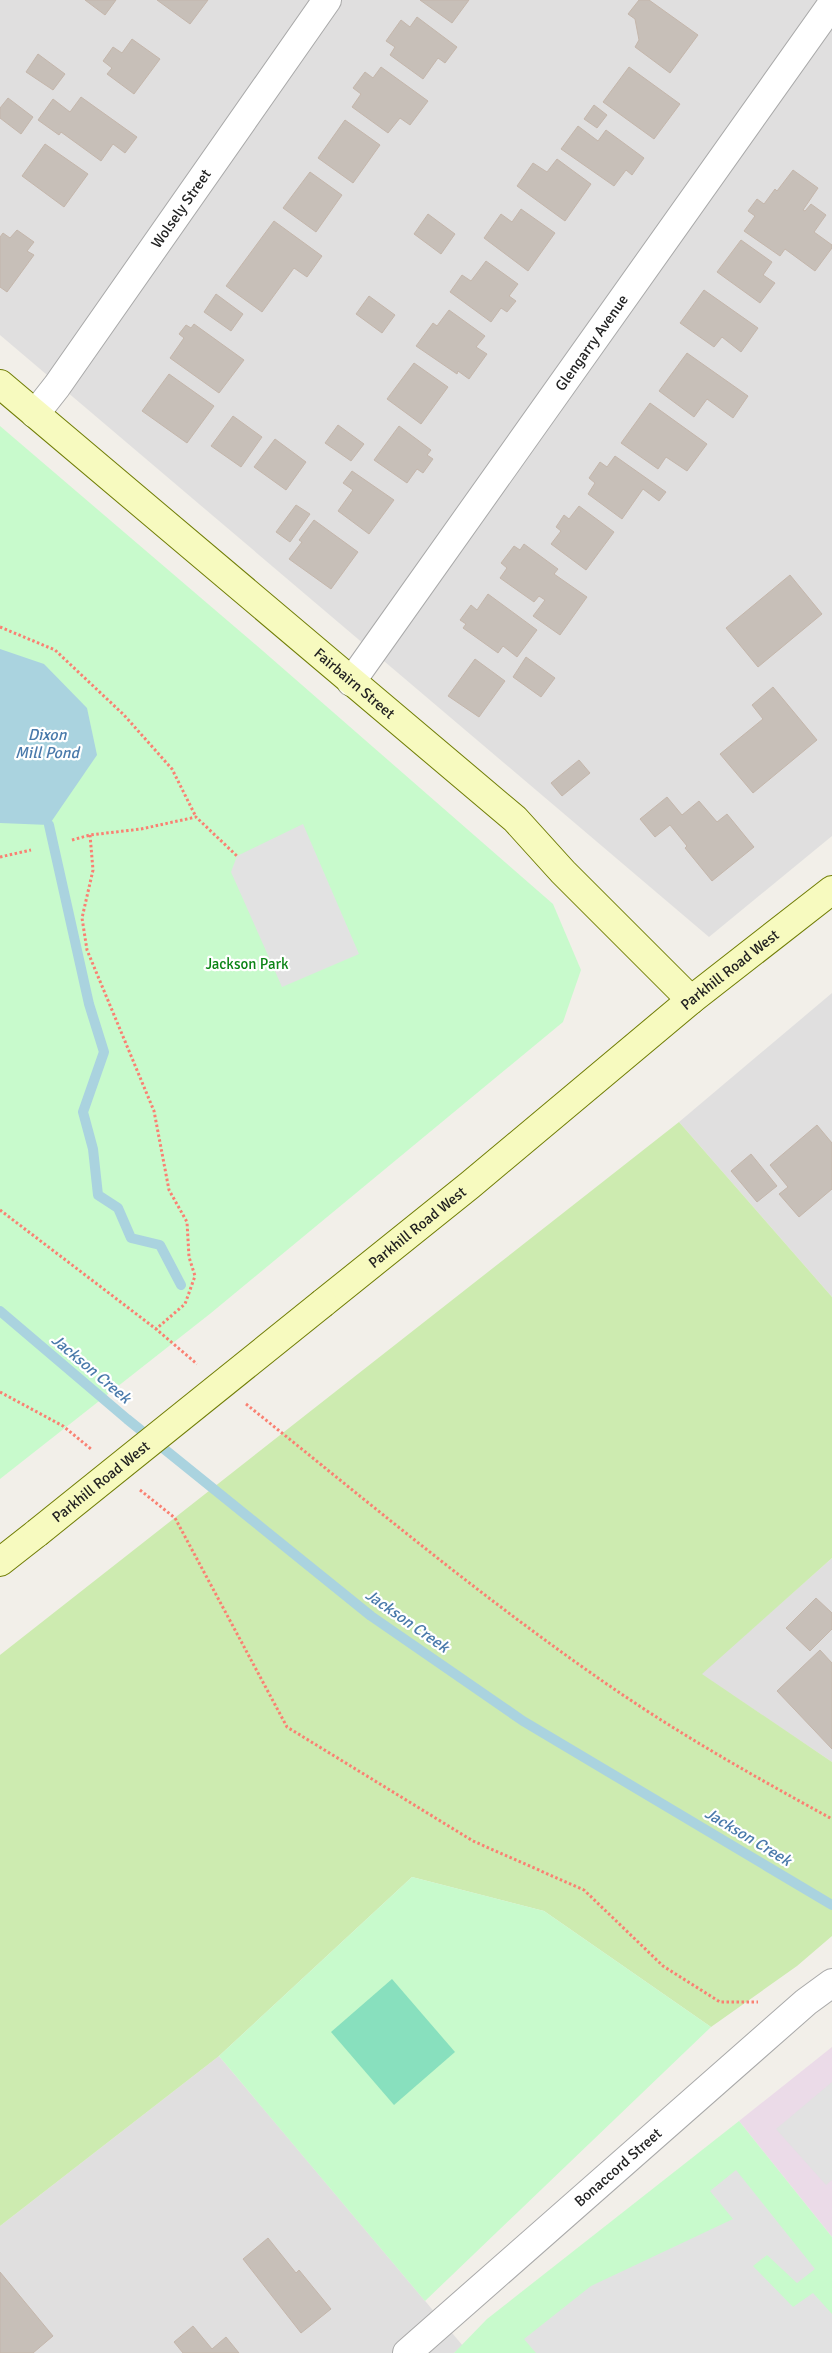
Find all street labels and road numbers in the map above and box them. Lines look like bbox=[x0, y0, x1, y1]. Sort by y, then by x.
street label: Wolsely Street bbox=[147, 166, 215, 252]
street label: Glengarry Avenue bbox=[551, 291, 632, 394]
street label: Fairbairn Street bbox=[310, 644, 399, 723]
street label: Parkhill Road West bbox=[677, 926, 783, 1014]
street label: Parkhill Road West bbox=[365, 1183, 470, 1272]
street label: Parkhill Road West bbox=[48, 1437, 153, 1526]
street label: Bonaccord Street bbox=[571, 2124, 665, 2211]

